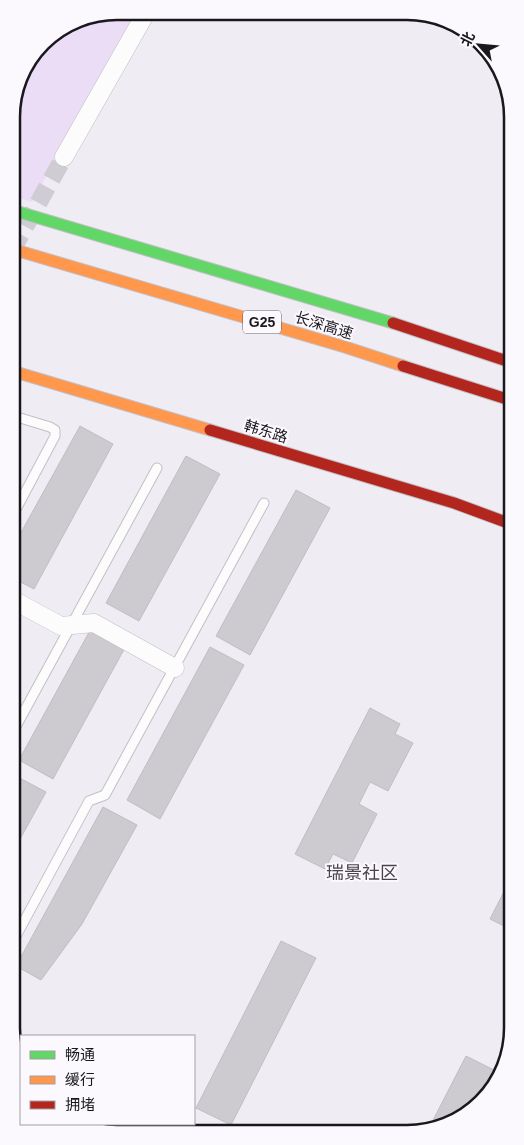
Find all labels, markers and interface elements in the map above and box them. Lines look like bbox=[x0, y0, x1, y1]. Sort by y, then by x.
north arrow bbox=[454, 20, 504, 70]
text: 北 bbox=[457, 29, 478, 49]
street label: 长深高速 bbox=[293, 308, 355, 342]
road number: G25 bbox=[243, 311, 281, 334]
street label: 韩东路 bbox=[242, 416, 290, 446]
district label: 瑞景社区 bbox=[326, 863, 398, 883]
legend bbox=[20, 1035, 195, 1125]
text: 畅通 bbox=[65, 1046, 95, 1063]
text: 缓行 bbox=[65, 1071, 95, 1088]
text: 拥堵 bbox=[65, 1096, 95, 1113]

